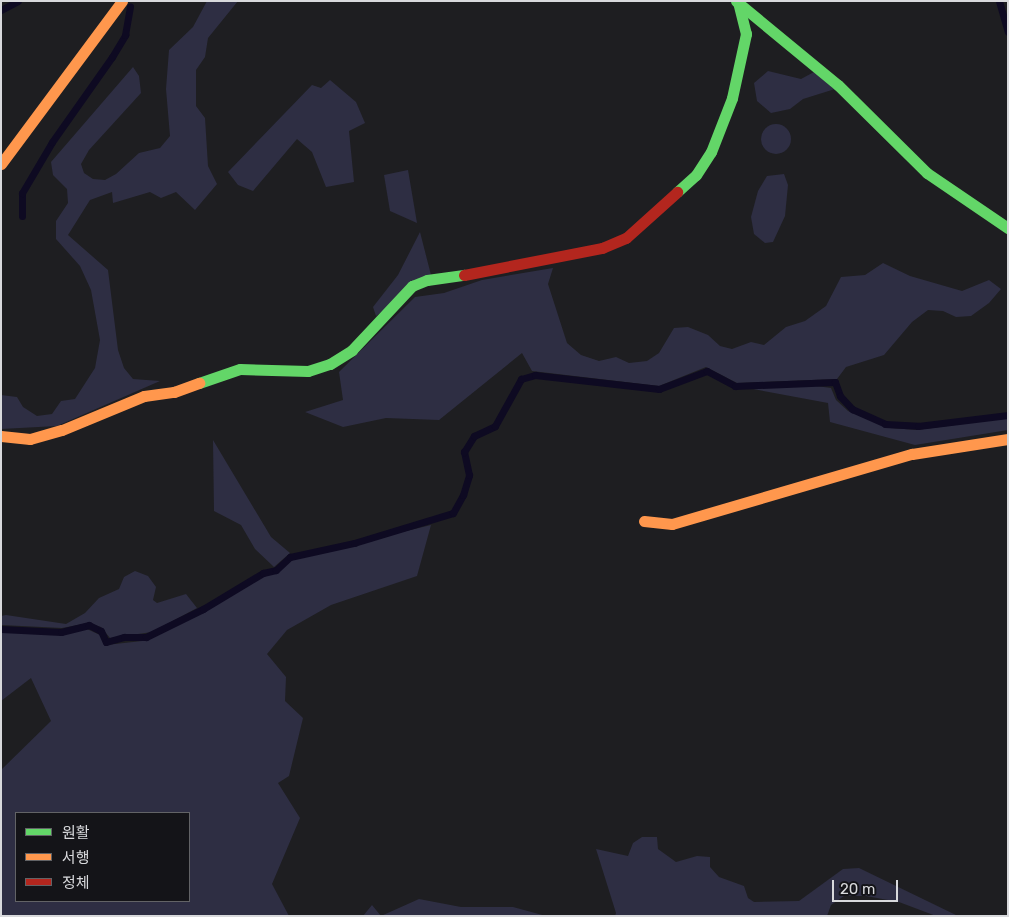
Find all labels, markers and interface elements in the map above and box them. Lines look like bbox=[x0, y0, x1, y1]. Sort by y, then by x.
legend bbox=[15, 812, 190, 902]
text: 원활 bbox=[62, 824, 90, 842]
text: 서행 bbox=[62, 849, 90, 867]
scale bar bbox=[834, 870, 900, 902]
text: 정체 bbox=[62, 874, 90, 892]
text: 20 m bbox=[840, 880, 875, 898]

